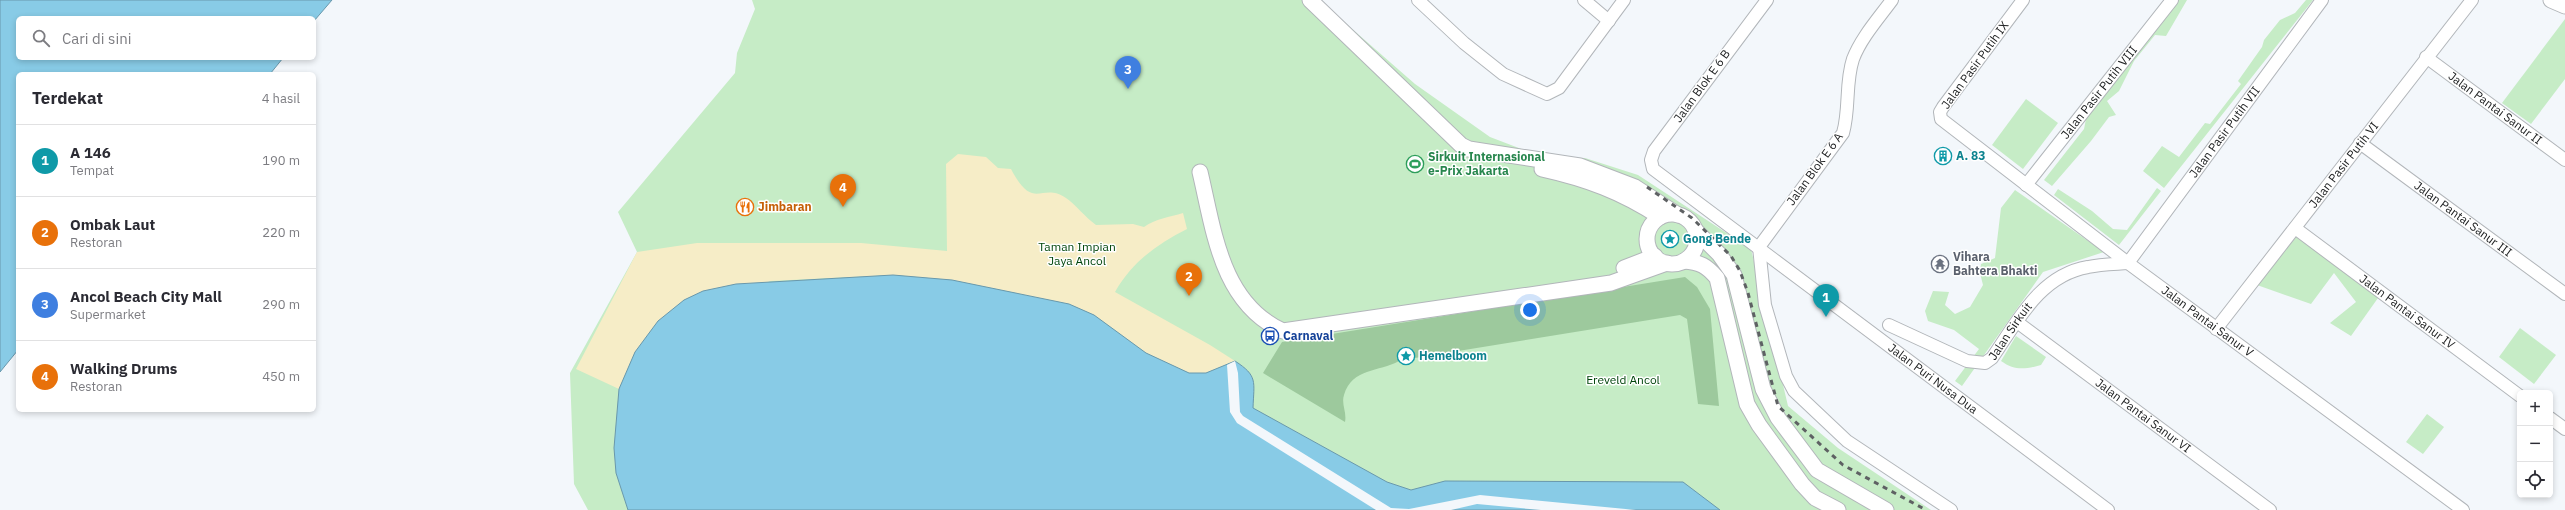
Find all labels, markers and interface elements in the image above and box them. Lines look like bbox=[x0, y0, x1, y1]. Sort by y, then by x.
search box bbox=[16, 16, 316, 60]
street label: Jalan Pasir Putih IX bbox=[1938, 17, 2012, 111]
icon: search bbox=[30, 27, 52, 49]
text: Cari di sini bbox=[62, 29, 131, 48]
street label: Jalan Pasir Putih VIII bbox=[2057, 42, 2140, 142]
street label: Jalan Blok E 6 B bbox=[1670, 46, 1733, 125]
pin: 3 bbox=[1115, 56, 1141, 89]
street label: Jalan Pantai Sanur II bbox=[2446, 68, 2545, 148]
street label: Jalan Pasir Putih VII bbox=[2186, 83, 2263, 180]
text: Terdekat bbox=[32, 87, 103, 109]
text: 4 hasil bbox=[262, 90, 300, 107]
street label: Jalan Pasir Putih VI bbox=[2305, 118, 2382, 210]
street label: Jalan Blok E 6 A bbox=[1783, 129, 1846, 208]
text: A 146 bbox=[70, 143, 111, 162]
building icon: A. 83 bbox=[1933, 146, 1953, 166]
place label: A. 83 bbox=[1956, 148, 1985, 163]
place label: Sirkuit Internasional e-Prix Jakarta bbox=[1428, 149, 1545, 178]
text: 1 bbox=[41, 152, 49, 169]
text: 190 m bbox=[262, 152, 300, 169]
sports icon: Sirkuit Internasional e-Prix Jakarta bbox=[1405, 154, 1425, 174]
text: Tempat bbox=[70, 162, 114, 179]
pin: 4 bbox=[830, 174, 856, 207]
street label: Jalan Pantai Sanur III bbox=[2412, 178, 2515, 260]
restaurant icon: Jimbaran bbox=[735, 197, 755, 217]
place label: Jimbaran bbox=[758, 199, 812, 214]
text: Ombak Laut bbox=[70, 215, 155, 234]
text: 2 bbox=[41, 224, 49, 241]
text: 220 m bbox=[262, 224, 300, 241]
place icon: Gong Bende bbox=[1660, 229, 1680, 249]
place label: Gong Bende bbox=[1683, 231, 1751, 246]
text: Restoran bbox=[70, 234, 122, 251]
park label: Taman Impian Jaya Ancol bbox=[1038, 239, 1116, 268]
place label: Vihara Bahtera Bhakti bbox=[1953, 249, 2037, 278]
temple icon: Vihara Bahtera Bhakti bbox=[1930, 254, 1950, 274]
pin: 2 bbox=[1176, 263, 1202, 296]
street label: Jalan Pantai Sanur IV bbox=[2357, 271, 2459, 352]
street label: Jalan Pantai Sanur V bbox=[2159, 282, 2257, 360]
pin: 1 bbox=[1813, 284, 1839, 317]
text: Ancol Beach City Mall bbox=[70, 287, 222, 306]
text: 3 bbox=[41, 296, 49, 313]
text: 290 m bbox=[262, 296, 300, 313]
street label: Jalan Sirkuit bbox=[1985, 299, 2035, 363]
your location bbox=[1520, 300, 1540, 320]
text: Supermarket bbox=[70, 306, 146, 323]
bus stop icon: Carnaval bbox=[1260, 326, 1280, 346]
place label: Carnaval bbox=[1283, 328, 1334, 343]
street label: Jalan Puri Nusa Dua bbox=[1885, 340, 1981, 417]
place icon: Hemelboom bbox=[1396, 346, 1416, 366]
place label: Hemelboom bbox=[1419, 348, 1487, 363]
text: Walking Drums bbox=[70, 359, 177, 378]
text: 4 bbox=[41, 368, 49, 385]
text: 450 m bbox=[262, 368, 300, 385]
park label: Ereveld Ancol bbox=[1586, 372, 1660, 387]
street label: Jalan Pantai Sanur VI bbox=[2093, 375, 2194, 456]
text: Restoran bbox=[70, 378, 122, 395]
map controls bbox=[2517, 390, 2553, 498]
button: + bbox=[2517, 390, 2553, 426]
button: − bbox=[2517, 426, 2553, 462]
button: locate bbox=[2517, 462, 2553, 498]

